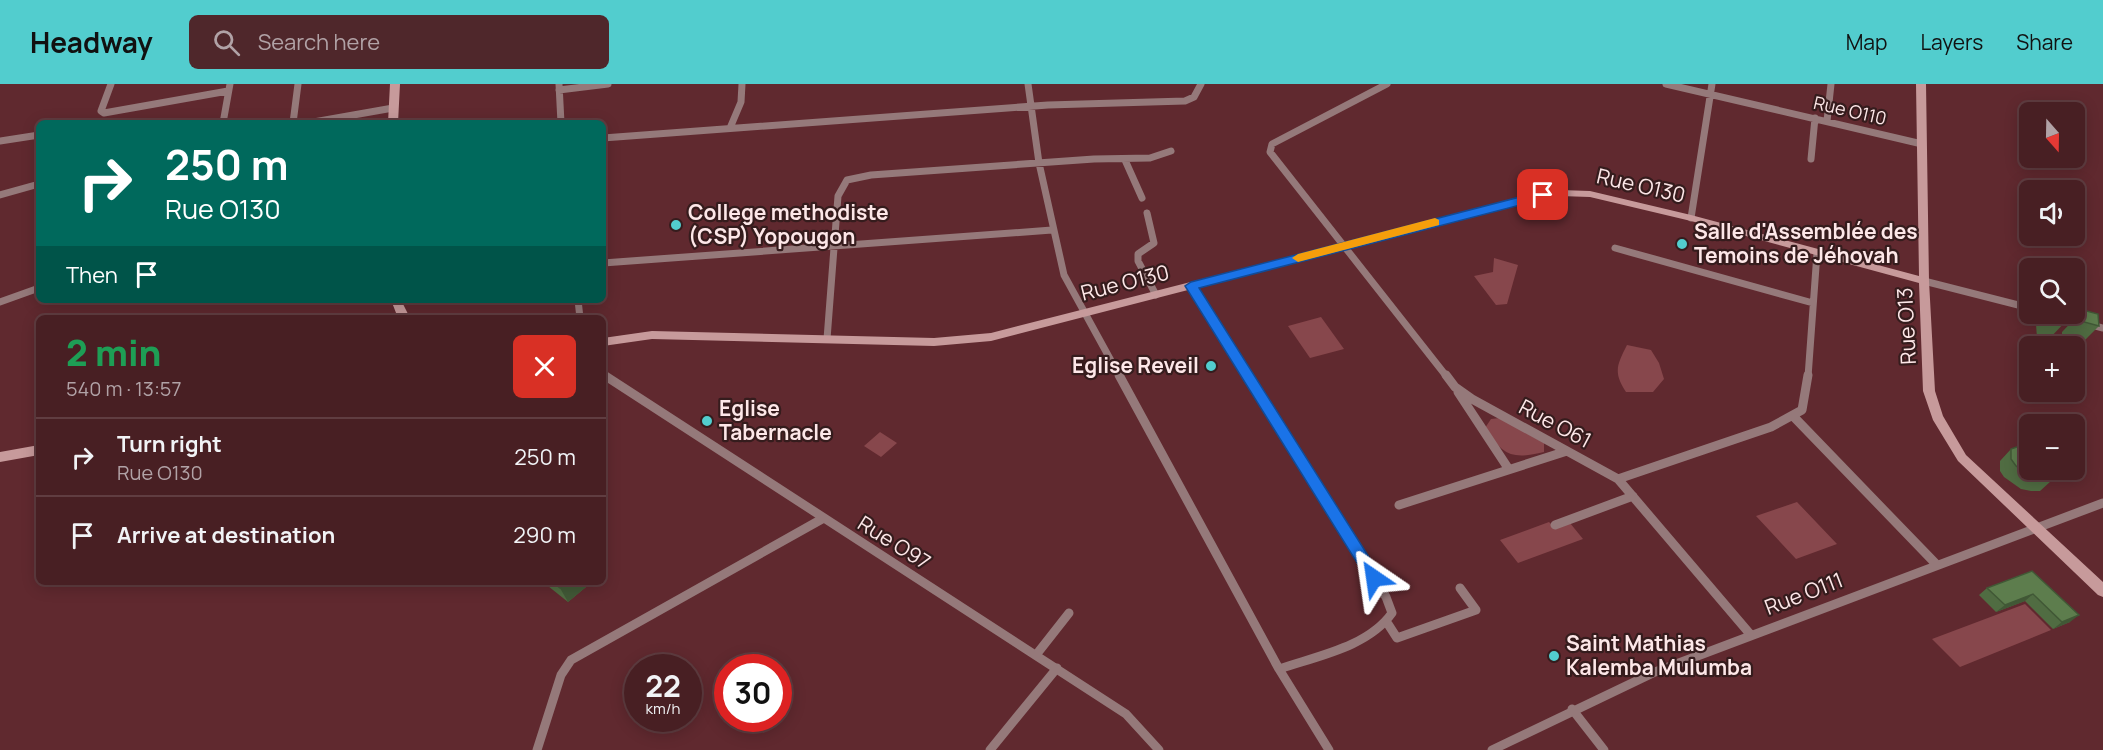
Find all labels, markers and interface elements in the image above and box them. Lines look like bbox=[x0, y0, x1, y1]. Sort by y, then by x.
search box bbox=[189, 15, 609, 69]
text: Headway bbox=[30, 23, 153, 61]
icon: search bbox=[210, 26, 243, 59]
text: Search here bbox=[258, 27, 380, 57]
text: Map bbox=[1846, 28, 1887, 56]
text: Layers bbox=[1920, 28, 1983, 56]
text: Share bbox=[2016, 28, 2073, 56]
street label: Rue O110 bbox=[1811, 90, 1889, 130]
north arrow bbox=[2019, 102, 2085, 168]
map controls bbox=[2019, 102, 2085, 480]
text: 250 m bbox=[165, 135, 288, 193]
icon: right bbox=[66, 144, 144, 222]
street label: Rue O130 bbox=[1594, 161, 1688, 209]
pin bbox=[1517, 169, 1568, 220]
icon: arrive bbox=[1526, 178, 1559, 211]
button: sound bbox=[2019, 180, 2085, 246]
text: Rue O130 bbox=[165, 190, 281, 227]
place label: College methodiste (CSP) Yopougon bbox=[688, 198, 889, 250]
place label: Salle d'Assemblée des Temoins de Jéhovah bbox=[1694, 217, 1918, 269]
marker: College methodiste (CSP) Yopougon bbox=[669, 218, 683, 232]
marker: Salle d'Assemblée des Temoins de Jéhovah bbox=[1675, 237, 1689, 251]
icon: arrive bbox=[130, 258, 163, 291]
street label: Rue O130 bbox=[1078, 258, 1172, 307]
button: search bbox=[2019, 258, 2085, 324]
text: Then bbox=[66, 260, 118, 290]
street label: Rue O13 bbox=[1890, 287, 1922, 365]
text: 2 min bbox=[66, 328, 161, 377]
button: close bbox=[513, 335, 576, 398]
button: + bbox=[2019, 336, 2085, 402]
place label: Eglise Reveil bbox=[1072, 351, 1199, 379]
marker: Eglise Reveil bbox=[1204, 359, 1218, 373]
text: 540 m · 13:57 bbox=[66, 375, 181, 402]
street label: Rue O61 bbox=[1514, 392, 1597, 454]
place label: Eglise Tabernacle bbox=[719, 394, 832, 446]
marker: Eglise Tabernacle bbox=[700, 414, 714, 428]
button: − bbox=[2019, 414, 2085, 480]
text: Turn right bbox=[117, 429, 222, 459]
icon: right bbox=[66, 441, 99, 474]
text: 250 m bbox=[514, 442, 576, 472]
text: Rue O130 bbox=[117, 459, 203, 486]
street label: Rue O97 bbox=[853, 509, 936, 575]
icon: arrive bbox=[66, 519, 99, 552]
text: Arrive at destination bbox=[117, 520, 335, 550]
text: 290 m bbox=[513, 520, 576, 550]
position arrow bbox=[1342, 546, 1406, 610]
street label: Rue O111 bbox=[1760, 565, 1847, 621]
place label: Saint Mathias Kalemba Mulumba bbox=[1566, 629, 1752, 681]
marker: Saint Mathias Kalemba Mulumba bbox=[1547, 649, 1561, 663]
speed limit sign: 30 bbox=[714, 654, 792, 732]
text: 22 bbox=[645, 665, 681, 706]
text: km/h bbox=[646, 698, 680, 719]

